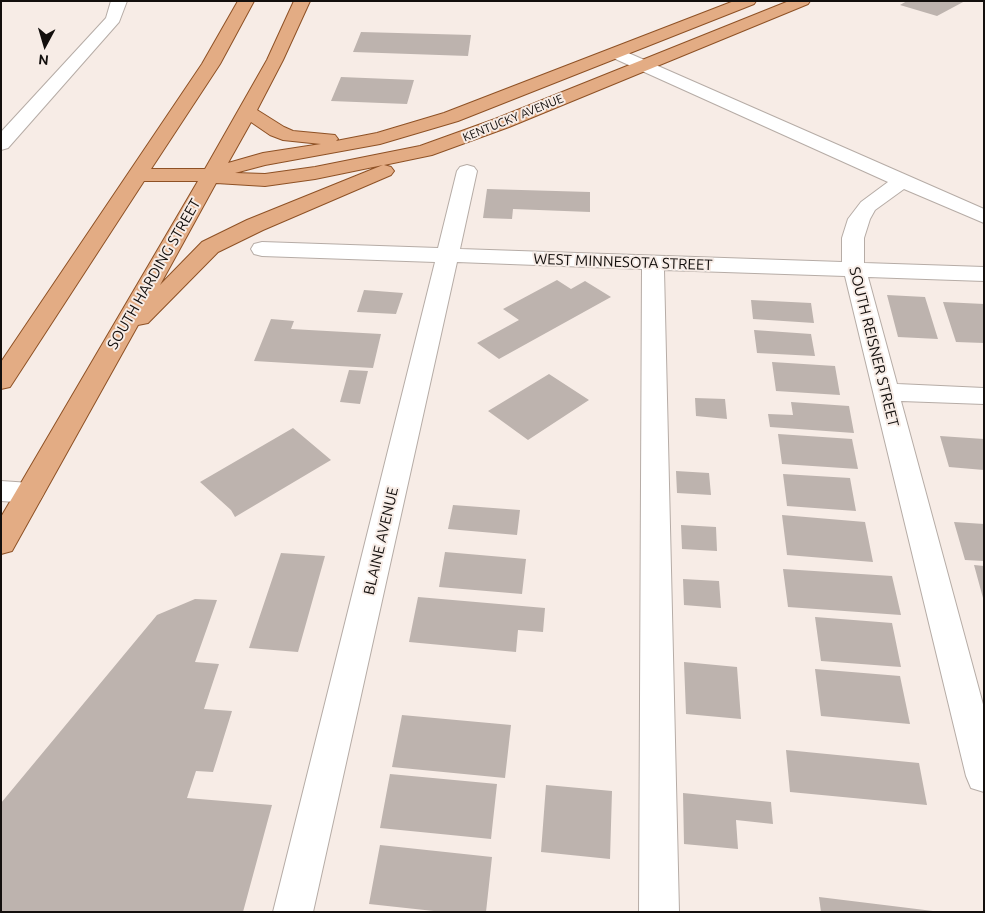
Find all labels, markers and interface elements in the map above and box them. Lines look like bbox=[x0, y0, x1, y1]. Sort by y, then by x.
north arrow bbox=[20, 20, 70, 70]
text: N bbox=[37, 51, 49, 68]
street label: KENTUCKY AVENUE bbox=[461, 91, 565, 145]
street label: SOUTH HARDING STREET bbox=[104, 196, 204, 352]
street label: WEST MINNESOTA STREET bbox=[533, 250, 713, 274]
street label: SOUTH REISNER STREET bbox=[845, 265, 903, 429]
street label: BLAINE AVENUE bbox=[360, 485, 402, 597]

